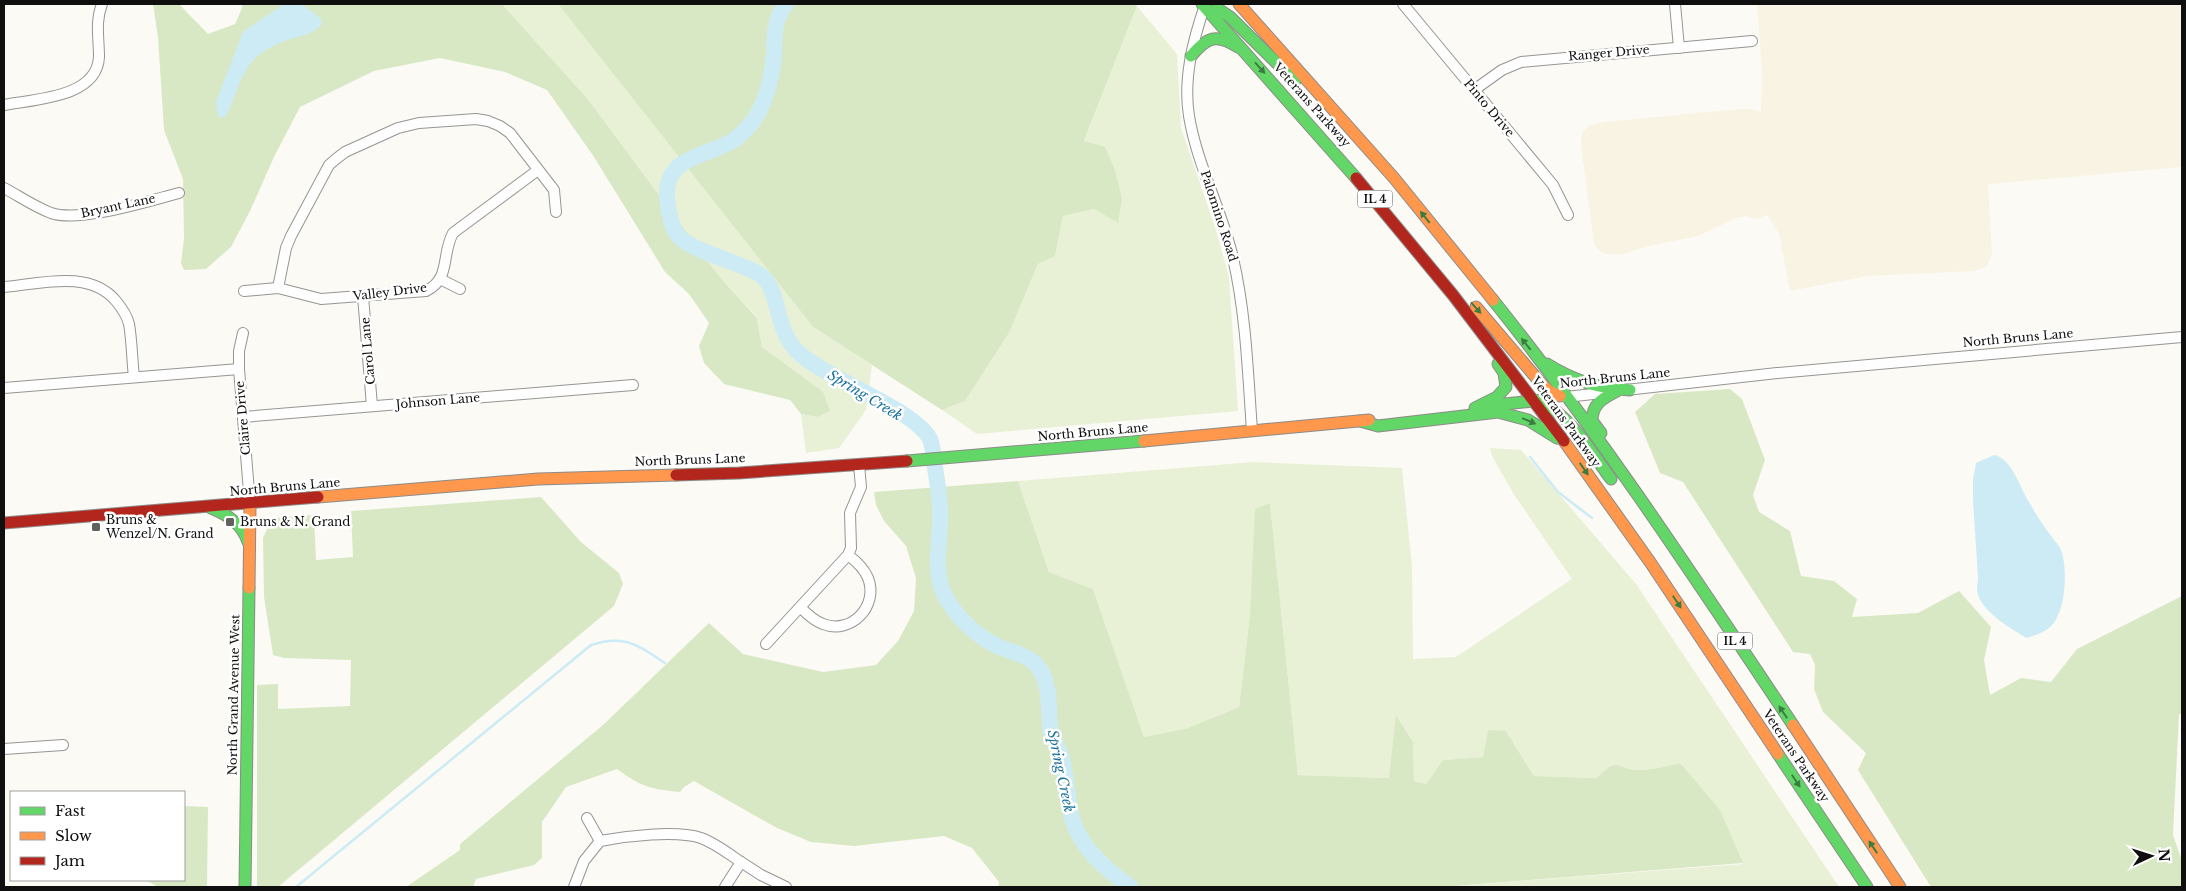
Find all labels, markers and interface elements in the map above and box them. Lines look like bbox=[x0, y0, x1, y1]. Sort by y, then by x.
street label: Ranger Drive bbox=[1568, 41, 1650, 64]
street label: Veterans Parkway bbox=[1270, 59, 1354, 150]
one-way arrow bbox=[1254, 62, 1266, 74]
street label: Pinto Drive bbox=[1461, 76, 1518, 140]
street label: Palomino Road bbox=[1198, 168, 1241, 263]
street label: Bryant Lane bbox=[79, 190, 157, 221]
road number: IL 4 bbox=[1358, 190, 1392, 208]
one-way arrow bbox=[1419, 211, 1430, 224]
street label: Valley Drive bbox=[351, 280, 428, 304]
one-way arrow bbox=[1471, 301, 1482, 314]
street label: Carol Lane bbox=[357, 317, 378, 385]
street label: North Bruns Lane bbox=[1962, 325, 2074, 350]
one-way arrow bbox=[1521, 338, 1532, 351]
street label: North Bruns Lane bbox=[1559, 364, 1671, 391]
water label: Spring Creek bbox=[824, 366, 906, 424]
street label: Veterans Parkway bbox=[1528, 373, 1604, 470]
street label: Claire Drive bbox=[232, 380, 253, 456]
street label: Johnson Lane bbox=[393, 389, 481, 412]
one-way arrow bbox=[1522, 417, 1536, 425]
street label: North Bruns Lane bbox=[1037, 419, 1149, 444]
street label: North Bruns Lane bbox=[634, 450, 746, 469]
one-way arrow bbox=[1579, 462, 1589, 476]
street label: North Bruns Lane bbox=[229, 474, 341, 499]
place label: Bruns & Wenzel/N. Grand bbox=[105, 512, 214, 541]
place label: Bruns & N. Grand bbox=[240, 514, 350, 529]
marker: Bruns & N. Grand bbox=[224, 516, 236, 528]
marker: Bruns & Wenzel/N. Grand bbox=[90, 521, 102, 533]
one-way arrow bbox=[1672, 596, 1681, 609]
street label: North Grand Avenue West bbox=[225, 614, 242, 776]
road number: IL 4 bbox=[1718, 632, 1752, 649]
one-way arrow bbox=[1778, 705, 1788, 718]
street label: Veterans Parkway bbox=[1759, 706, 1833, 805]
water label: Spring Creek bbox=[1043, 728, 1079, 814]
one-way arrow bbox=[1791, 774, 1801, 788]
legend bbox=[10, 791, 185, 881]
text: Fast bbox=[55, 801, 86, 820]
text: Slow bbox=[55, 826, 92, 845]
north arrow bbox=[2126, 831, 2176, 881]
one-way arrow bbox=[1869, 840, 1878, 853]
text: N bbox=[2155, 848, 2173, 862]
text: Jam bbox=[53, 851, 85, 870]

